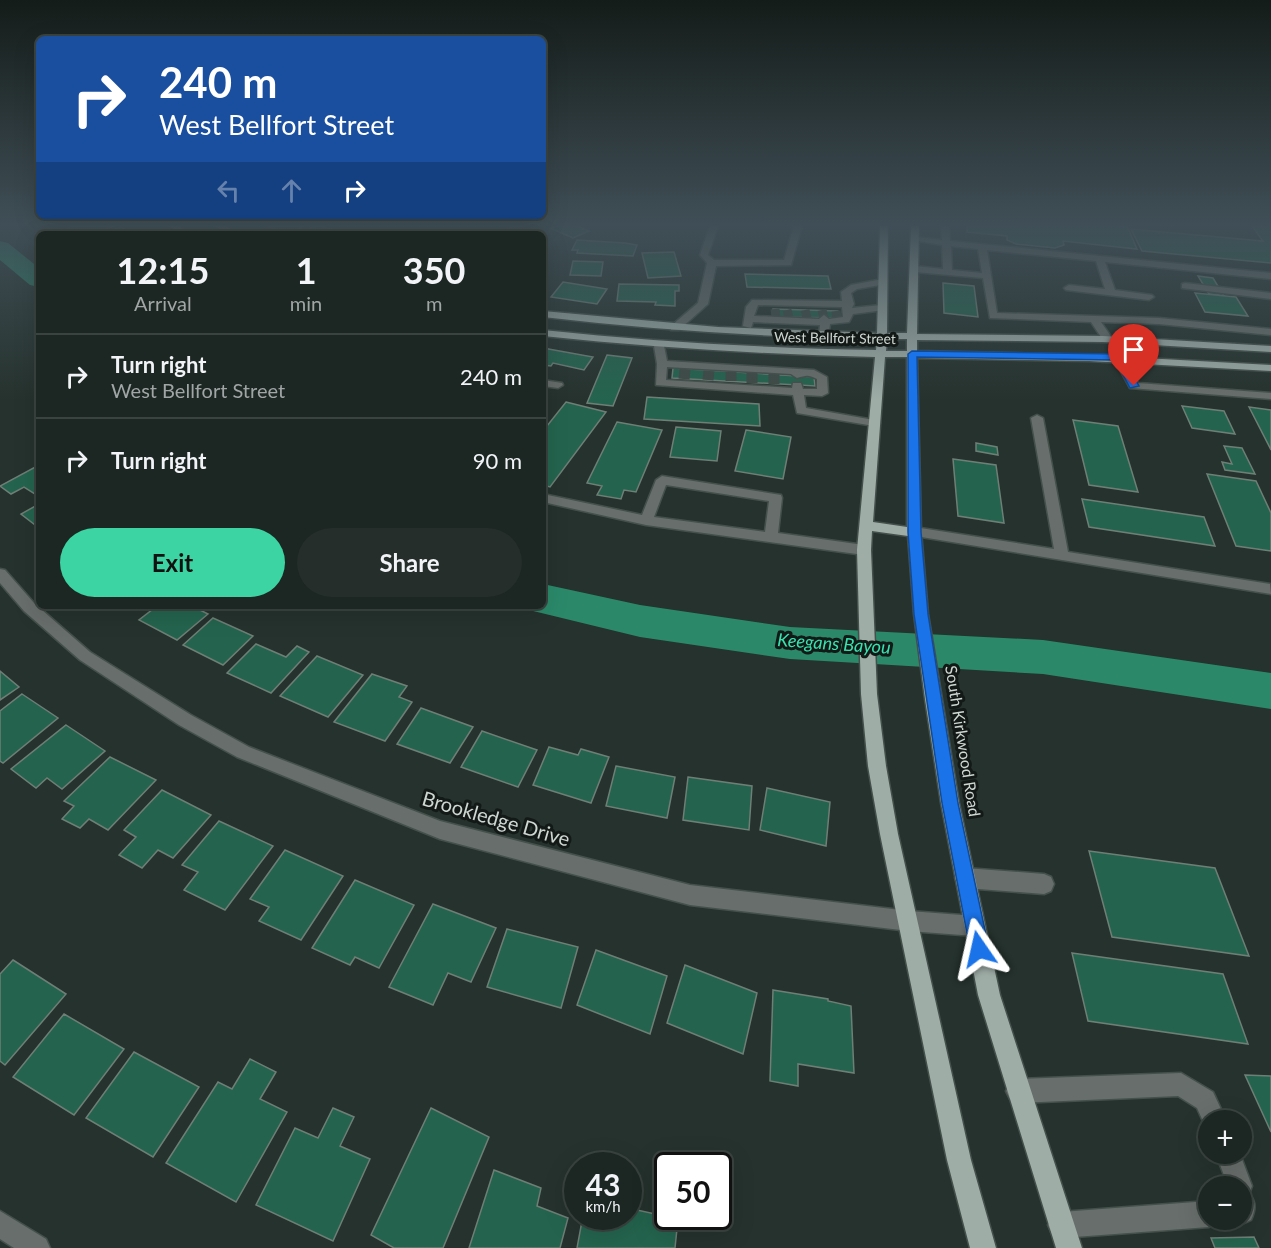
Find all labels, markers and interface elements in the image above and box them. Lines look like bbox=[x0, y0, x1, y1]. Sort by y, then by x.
text: 240 m bbox=[159, 57, 277, 107]
icon: right bbox=[60, 60, 138, 138]
text: West Bellfort Street bbox=[159, 108, 394, 141]
icon: left bbox=[212, 174, 245, 207]
icon: ahead bbox=[275, 174, 308, 207]
icon: right bbox=[338, 174, 371, 207]
text: 12:15 bbox=[117, 248, 209, 292]
text: 1 bbox=[296, 248, 317, 292]
text: 350 bbox=[403, 248, 465, 292]
text: Arrival bbox=[134, 291, 192, 315]
text: min bbox=[290, 291, 322, 315]
text: m bbox=[426, 291, 442, 315]
pin bbox=[1108, 324, 1159, 386]
street label: West Bellfort Street bbox=[774, 328, 896, 347]
icon: arrive bbox=[1117, 333, 1150, 366]
text: Turn right bbox=[111, 351, 206, 378]
icon: right bbox=[60, 360, 93, 393]
text: 240 m bbox=[460, 363, 522, 390]
text: West Bellfort Street bbox=[111, 378, 285, 402]
icon: right bbox=[60, 444, 93, 477]
text: Turn right bbox=[111, 447, 206, 474]
text: 90 m bbox=[473, 447, 522, 474]
button: Exit bbox=[60, 528, 285, 597]
button: Share bbox=[297, 528, 522, 597]
water label: Keegans Bayou bbox=[777, 628, 891, 658]
street label: South Kirkwood Road bbox=[942, 664, 985, 818]
street label: Brookledge Drive bbox=[420, 785, 573, 851]
position arrow bbox=[947, 917, 1011, 981]
map controls bbox=[1198, 1110, 1252, 1230]
button: + bbox=[1198, 1110, 1252, 1164]
speed limit sign: 50 bbox=[654, 1152, 732, 1230]
text: 43 bbox=[586, 1166, 620, 1202]
button: − bbox=[1198, 1176, 1252, 1230]
text: km/h bbox=[585, 1197, 621, 1215]

